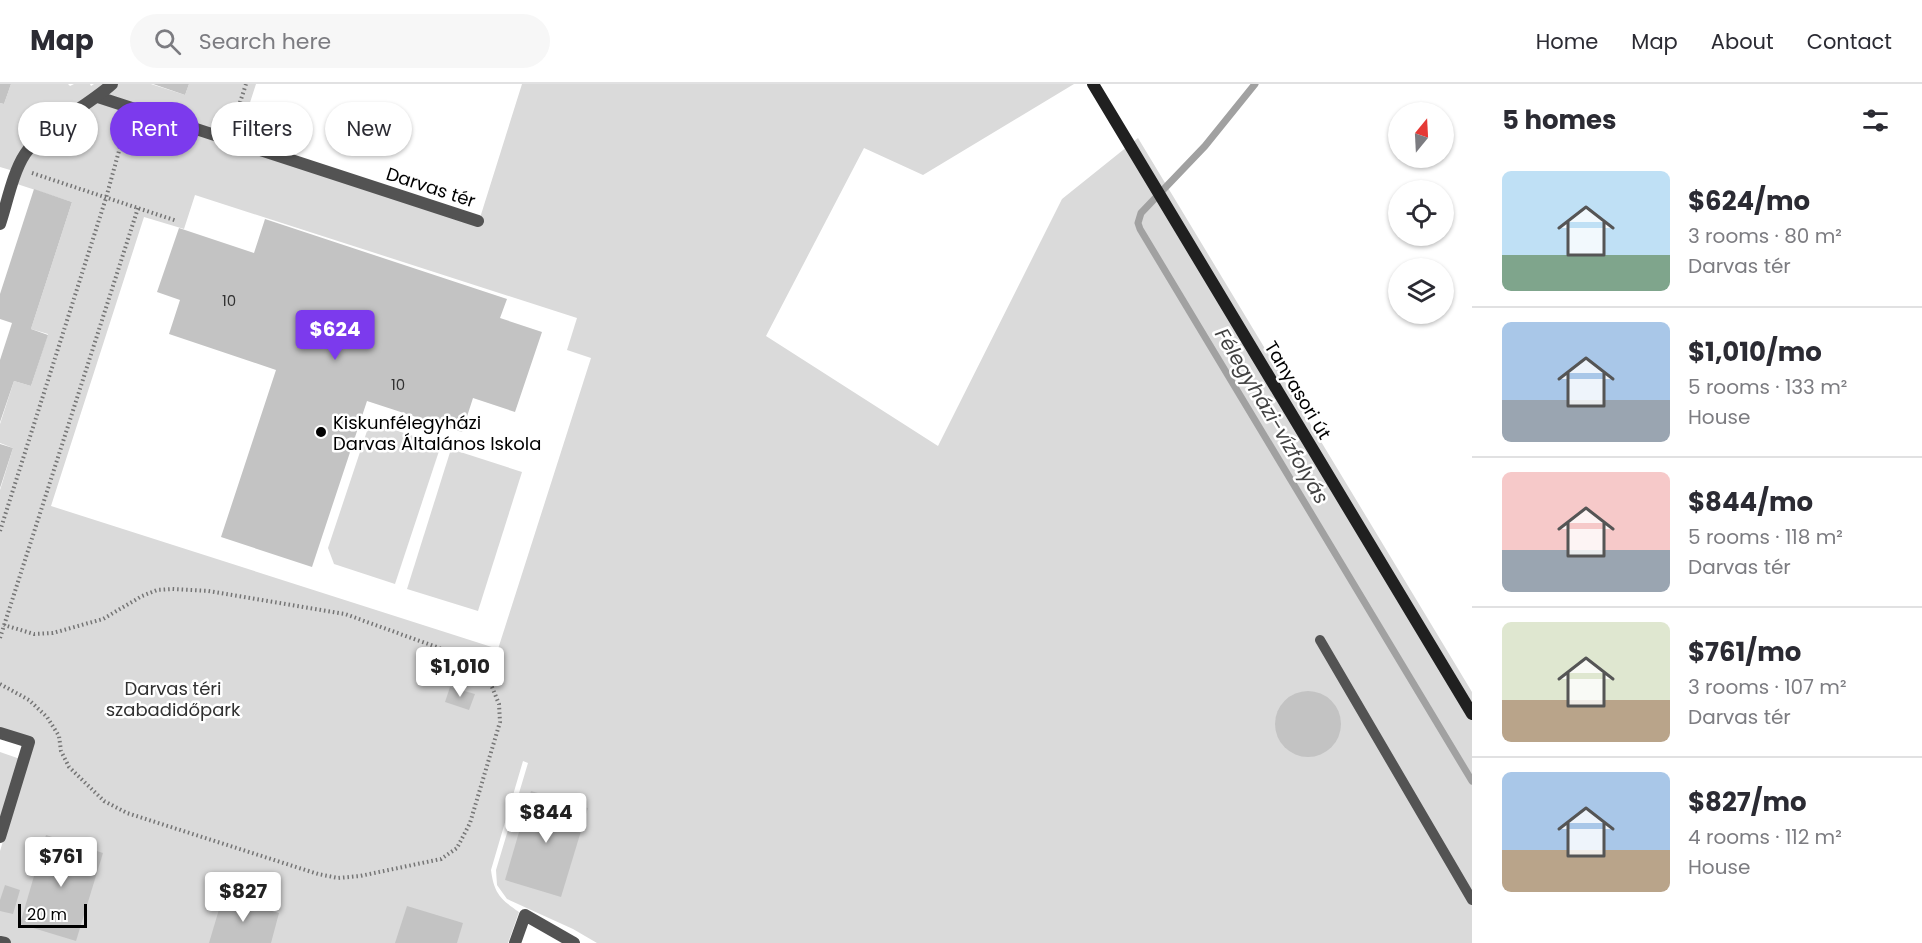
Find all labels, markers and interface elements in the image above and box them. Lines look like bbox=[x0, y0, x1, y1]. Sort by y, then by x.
search box bbox=[130, 14, 550, 68]
text: Map bbox=[30, 21, 94, 60]
icon: search bbox=[151, 25, 184, 58]
text: Search here bbox=[199, 26, 331, 57]
text: Home bbox=[1536, 27, 1598, 56]
text: Map bbox=[1631, 27, 1678, 56]
text: About bbox=[1711, 27, 1774, 56]
text: Contact bbox=[1807, 27, 1892, 56]
chip: Buy bbox=[18, 102, 98, 156]
chip: Rent bbox=[110, 102, 199, 156]
chip: Filters bbox=[211, 102, 313, 156]
chip: New bbox=[325, 102, 412, 156]
north arrow bbox=[1388, 102, 1454, 168]
map controls bbox=[1388, 102, 1454, 324]
text: 5 homes bbox=[1502, 102, 1617, 138]
icon: filters bbox=[1859, 104, 1892, 137]
street label: Darvas tér bbox=[383, 161, 479, 213]
button: locate bbox=[1388, 180, 1454, 246]
text: $624/mo bbox=[1688, 183, 1810, 219]
icon: home bbox=[1550, 195, 1622, 267]
text: 3 rooms · 80 m² bbox=[1688, 222, 1842, 250]
text: Darvas tér bbox=[1688, 252, 1791, 280]
button: layers bbox=[1388, 258, 1454, 324]
house number: 10 bbox=[222, 290, 236, 311]
pin: $624 bbox=[299, 310, 371, 361]
text: $624 bbox=[310, 315, 360, 343]
water label: Félegyházi-vízfolyás bbox=[1208, 323, 1336, 509]
text: $1,010/mo bbox=[1688, 334, 1822, 370]
street label: Tanyasori út bbox=[1259, 336, 1337, 444]
icon: home bbox=[1550, 346, 1622, 418]
text: 5 rooms · 133 m² bbox=[1688, 373, 1847, 401]
house number: 10 bbox=[391, 374, 405, 395]
text: House bbox=[1688, 403, 1750, 431]
place label: Kiskunfélegyházi Darvas Általános Iskola bbox=[333, 410, 541, 456]
marker: Kiskunfélegyházi Darvas Általános Iskola bbox=[314, 425, 328, 439]
text: $844/mo bbox=[1688, 484, 1813, 520]
icon: home bbox=[1550, 496, 1622, 568]
text: 5 rooms · 118 m² bbox=[1688, 523, 1843, 551]
text: Darvas tér bbox=[1688, 553, 1791, 581]
text: $761/mo bbox=[1688, 634, 1801, 670]
icon: home bbox=[1550, 646, 1622, 718]
pin: $1,010 bbox=[411, 647, 509, 698]
text: $1,010 bbox=[430, 652, 490, 680]
text: 3 rooms · 107 m² bbox=[1688, 673, 1847, 701]
park label: Darvas téri szabadidőpark bbox=[106, 676, 241, 722]
text: Darvas tér bbox=[1688, 703, 1791, 731]
text: $827/mo bbox=[1688, 784, 1807, 820]
pin: $844 bbox=[510, 793, 582, 844]
icon: home bbox=[1550, 796, 1622, 868]
text: $844 bbox=[519, 798, 573, 826]
text: 4 rooms · 112 m² bbox=[1688, 823, 1842, 851]
pin: $761 bbox=[25, 837, 97, 888]
text: $761 bbox=[39, 842, 83, 870]
text: House bbox=[1688, 853, 1750, 881]
pin: $827 bbox=[207, 872, 279, 923]
text: $827 bbox=[219, 877, 267, 905]
scale bar bbox=[18, 901, 87, 928]
text: 20 m bbox=[27, 903, 67, 926]

